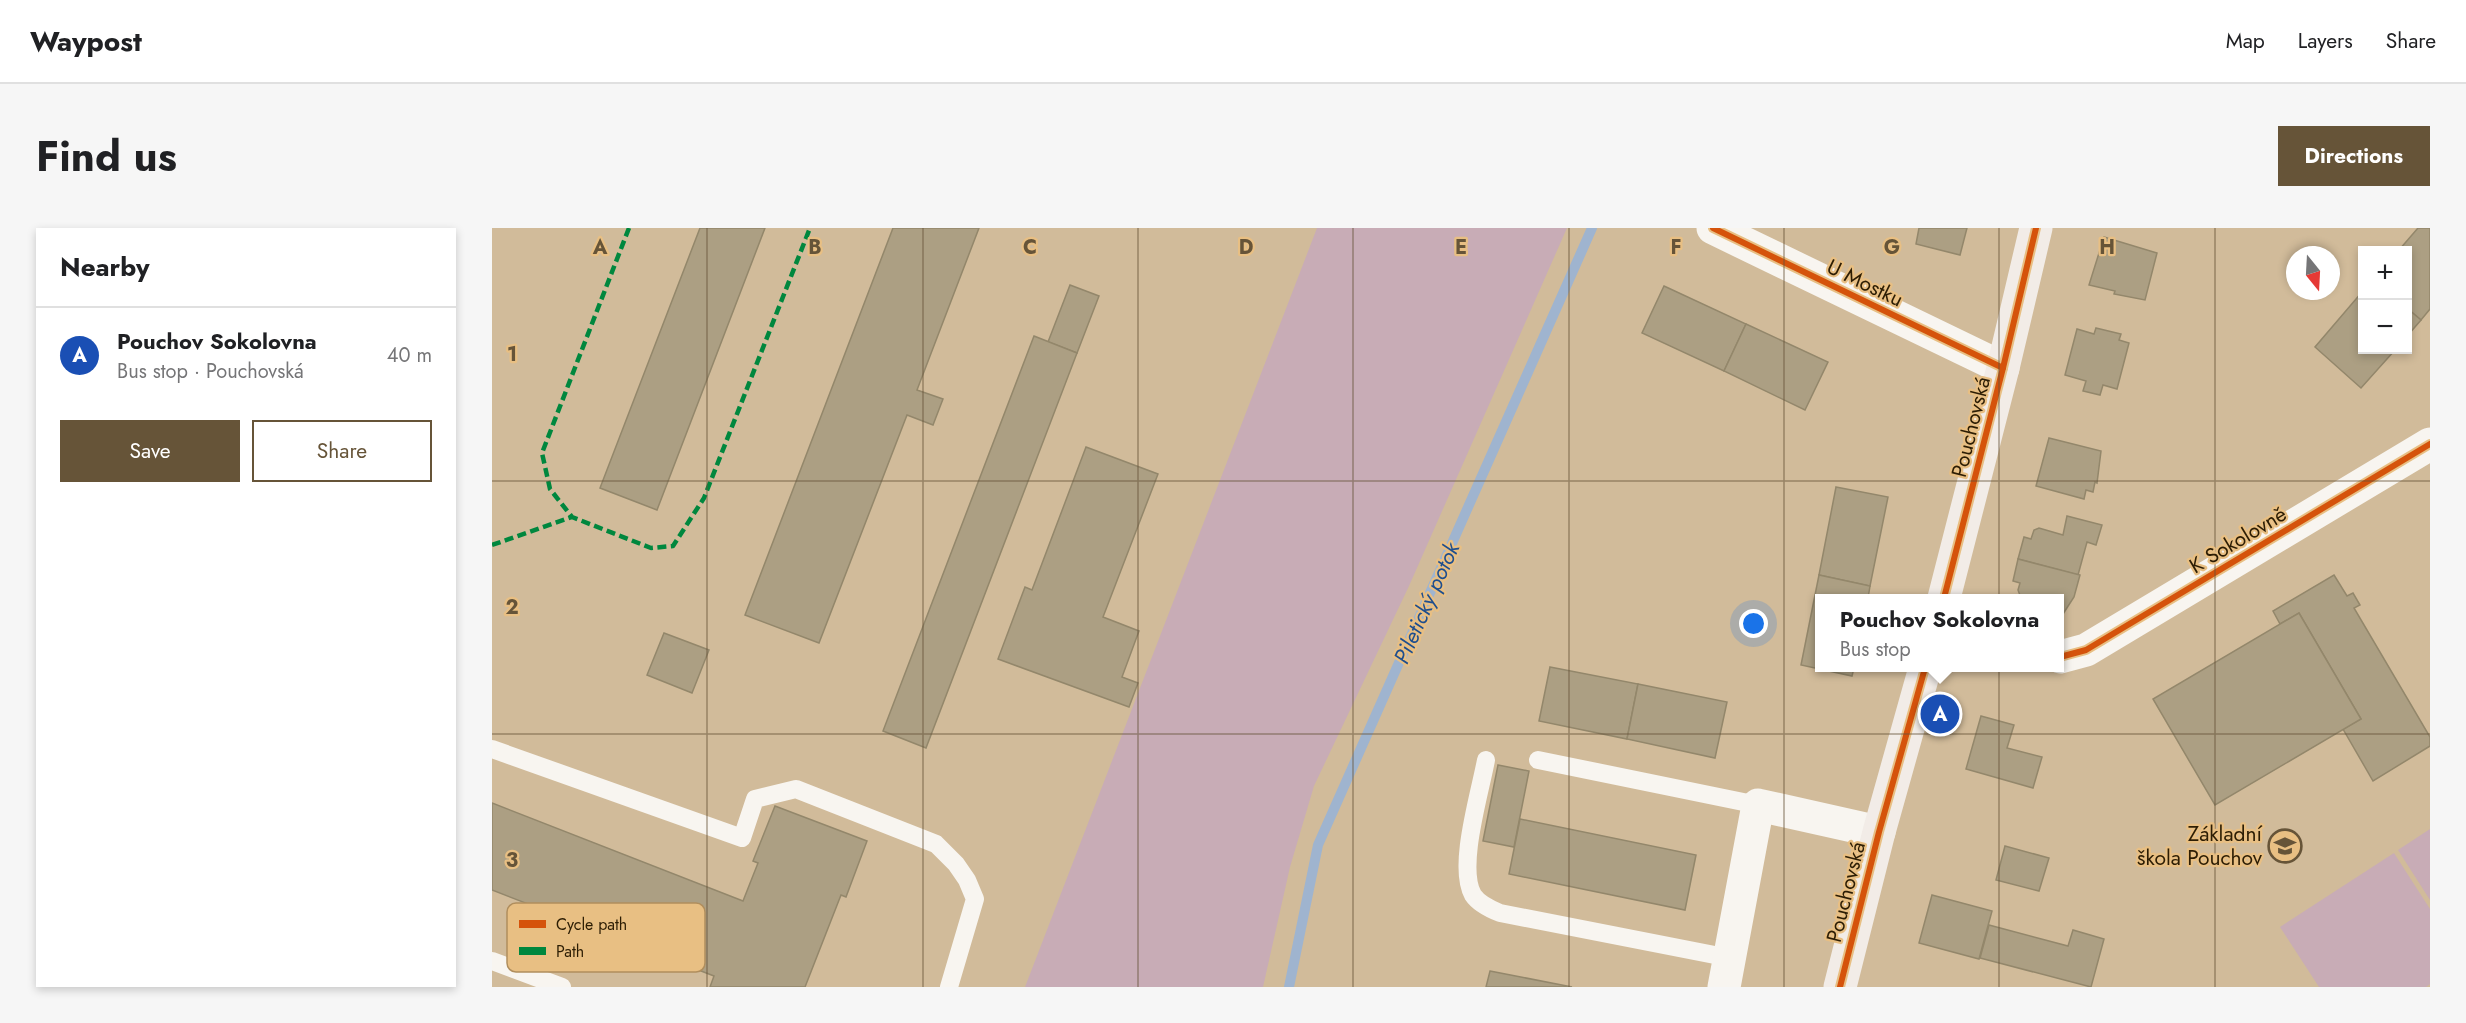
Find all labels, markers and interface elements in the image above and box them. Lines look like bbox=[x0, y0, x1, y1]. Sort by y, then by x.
text: Waypost bbox=[30, 21, 142, 62]
text: Map bbox=[2226, 26, 2265, 56]
text: Layers bbox=[2298, 26, 2353, 56]
text: Share bbox=[2386, 26, 2436, 56]
text: Find us bbox=[36, 126, 177, 187]
button: Directions bbox=[2278, 126, 2430, 186]
text: A bbox=[592, 233, 608, 262]
text: B bbox=[808, 233, 822, 262]
text: C bbox=[1023, 233, 1037, 262]
text: D bbox=[1239, 233, 1253, 262]
text: E bbox=[1455, 233, 1467, 262]
text: F bbox=[1670, 233, 1682, 262]
text: G bbox=[1884, 233, 1900, 262]
text: H bbox=[2099, 233, 2115, 262]
north arrow bbox=[2286, 246, 2340, 300]
map controls bbox=[2358, 246, 2412, 354]
button: + bbox=[2358, 246, 2412, 300]
text: Nearby bbox=[60, 248, 149, 286]
street label: U Mostku bbox=[1822, 252, 1908, 314]
button: − bbox=[2358, 300, 2412, 354]
text: Pouchov Sokolovna bbox=[117, 325, 317, 357]
text: 1 bbox=[507, 340, 517, 369]
text: A bbox=[72, 341, 87, 370]
text: 40 m bbox=[387, 341, 432, 370]
text: Bus stop · Pouchovská bbox=[117, 357, 304, 386]
street label: Pouchovská bbox=[1944, 374, 1998, 480]
button: Save bbox=[60, 420, 240, 482]
button: Share bbox=[252, 420, 432, 482]
street label: K Sokolovně bbox=[2184, 499, 2292, 581]
water label: Piletický potok bbox=[1385, 536, 1468, 669]
text: 2 bbox=[505, 593, 519, 622]
popup bbox=[1815, 594, 2064, 672]
text: Pouchov Sokolovna bbox=[1840, 603, 2039, 635]
your location bbox=[1739, 609, 1768, 638]
text: Bus stop bbox=[1840, 635, 1911, 664]
pin: A bbox=[1920, 692, 1960, 736]
place label: Základní škola Pouchov bbox=[2137, 819, 2264, 873]
school or university icon: Základní škola Pouchov bbox=[2267, 828, 2303, 864]
street label: Pouchovská bbox=[1819, 839, 1873, 945]
text: 3 bbox=[506, 846, 518, 875]
legend bbox=[507, 903, 705, 972]
text: Cycle path bbox=[556, 913, 627, 936]
text: Path bbox=[556, 940, 584, 963]

